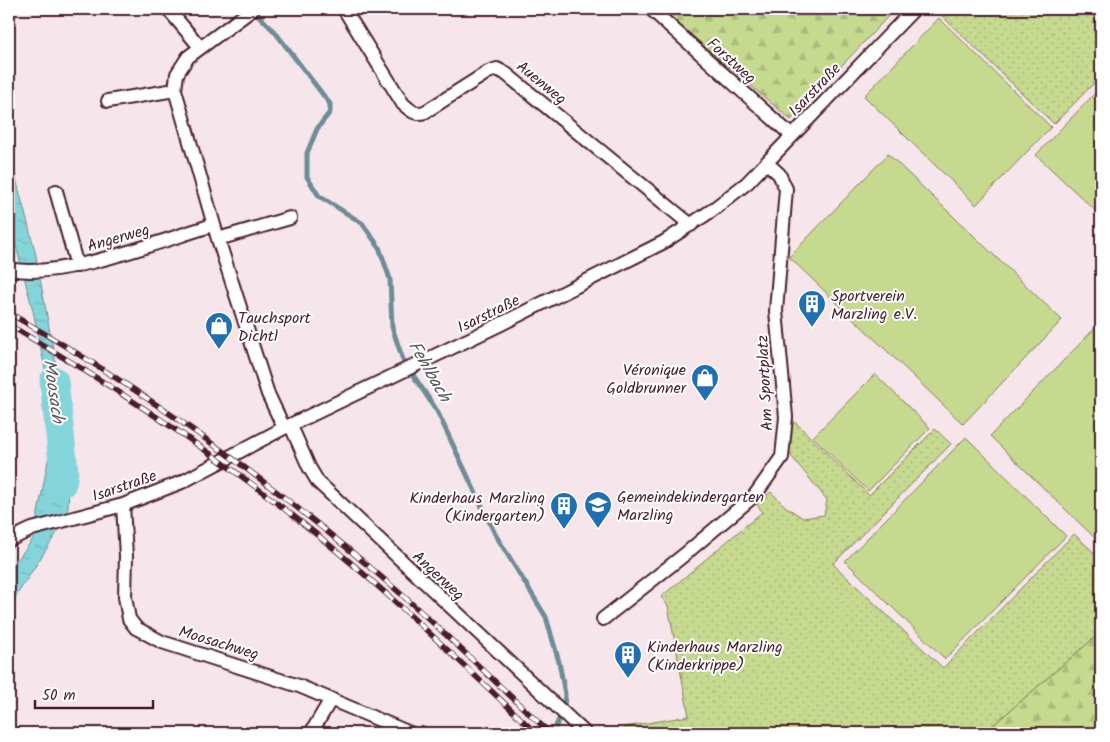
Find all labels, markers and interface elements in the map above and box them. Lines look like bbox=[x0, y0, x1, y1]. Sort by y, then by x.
street label: Forstweg bbox=[701, 32, 761, 90]
street label: Auenweg bbox=[510, 55, 572, 111]
street label: Isarstraße bbox=[783, 57, 847, 123]
street label: Angerweg bbox=[84, 218, 153, 259]
place label: Sportverein Marzling e.V. bbox=[831, 284, 917, 327]
street label: Isarstraße bbox=[453, 288, 524, 340]
building icon: Sportverein Marzling e.V. bbox=[797, 289, 827, 328]
place label: Tauchsport Dichtl bbox=[238, 306, 311, 349]
shop icon: Tauchsport Dichtl bbox=[204, 311, 234, 350]
street label: Am Sportplatz bbox=[751, 334, 780, 432]
water label: Fehlbach bbox=[399, 335, 459, 409]
water label: Moosach bbox=[34, 357, 72, 426]
place label: Véronique Goldbrunner bbox=[606, 358, 688, 401]
shop icon: Véronique Goldbrunner bbox=[690, 363, 720, 402]
street label: Isarstraße bbox=[89, 464, 160, 509]
place label: Gemeindekindergarten Marzling bbox=[617, 485, 764, 528]
place label: Kinderhaus Marzling (Kindergarten) bbox=[409, 486, 545, 529]
school or university icon: Gemeindekindergarten Marzling bbox=[583, 490, 613, 529]
building icon: Kinderhaus Marzling (Kindergarten) bbox=[549, 491, 579, 530]
street label: Angerweg bbox=[406, 545, 470, 607]
street label: Moosachweg bbox=[175, 619, 262, 667]
place label: Kinderhaus Marzling (Kinderkrippe) bbox=[647, 635, 783, 678]
building icon: Kinderhaus Marzling (Kinderkrippe) bbox=[613, 640, 643, 679]
scale bar bbox=[35, 677, 152, 709]
text: 50 m bbox=[42, 684, 76, 708]

